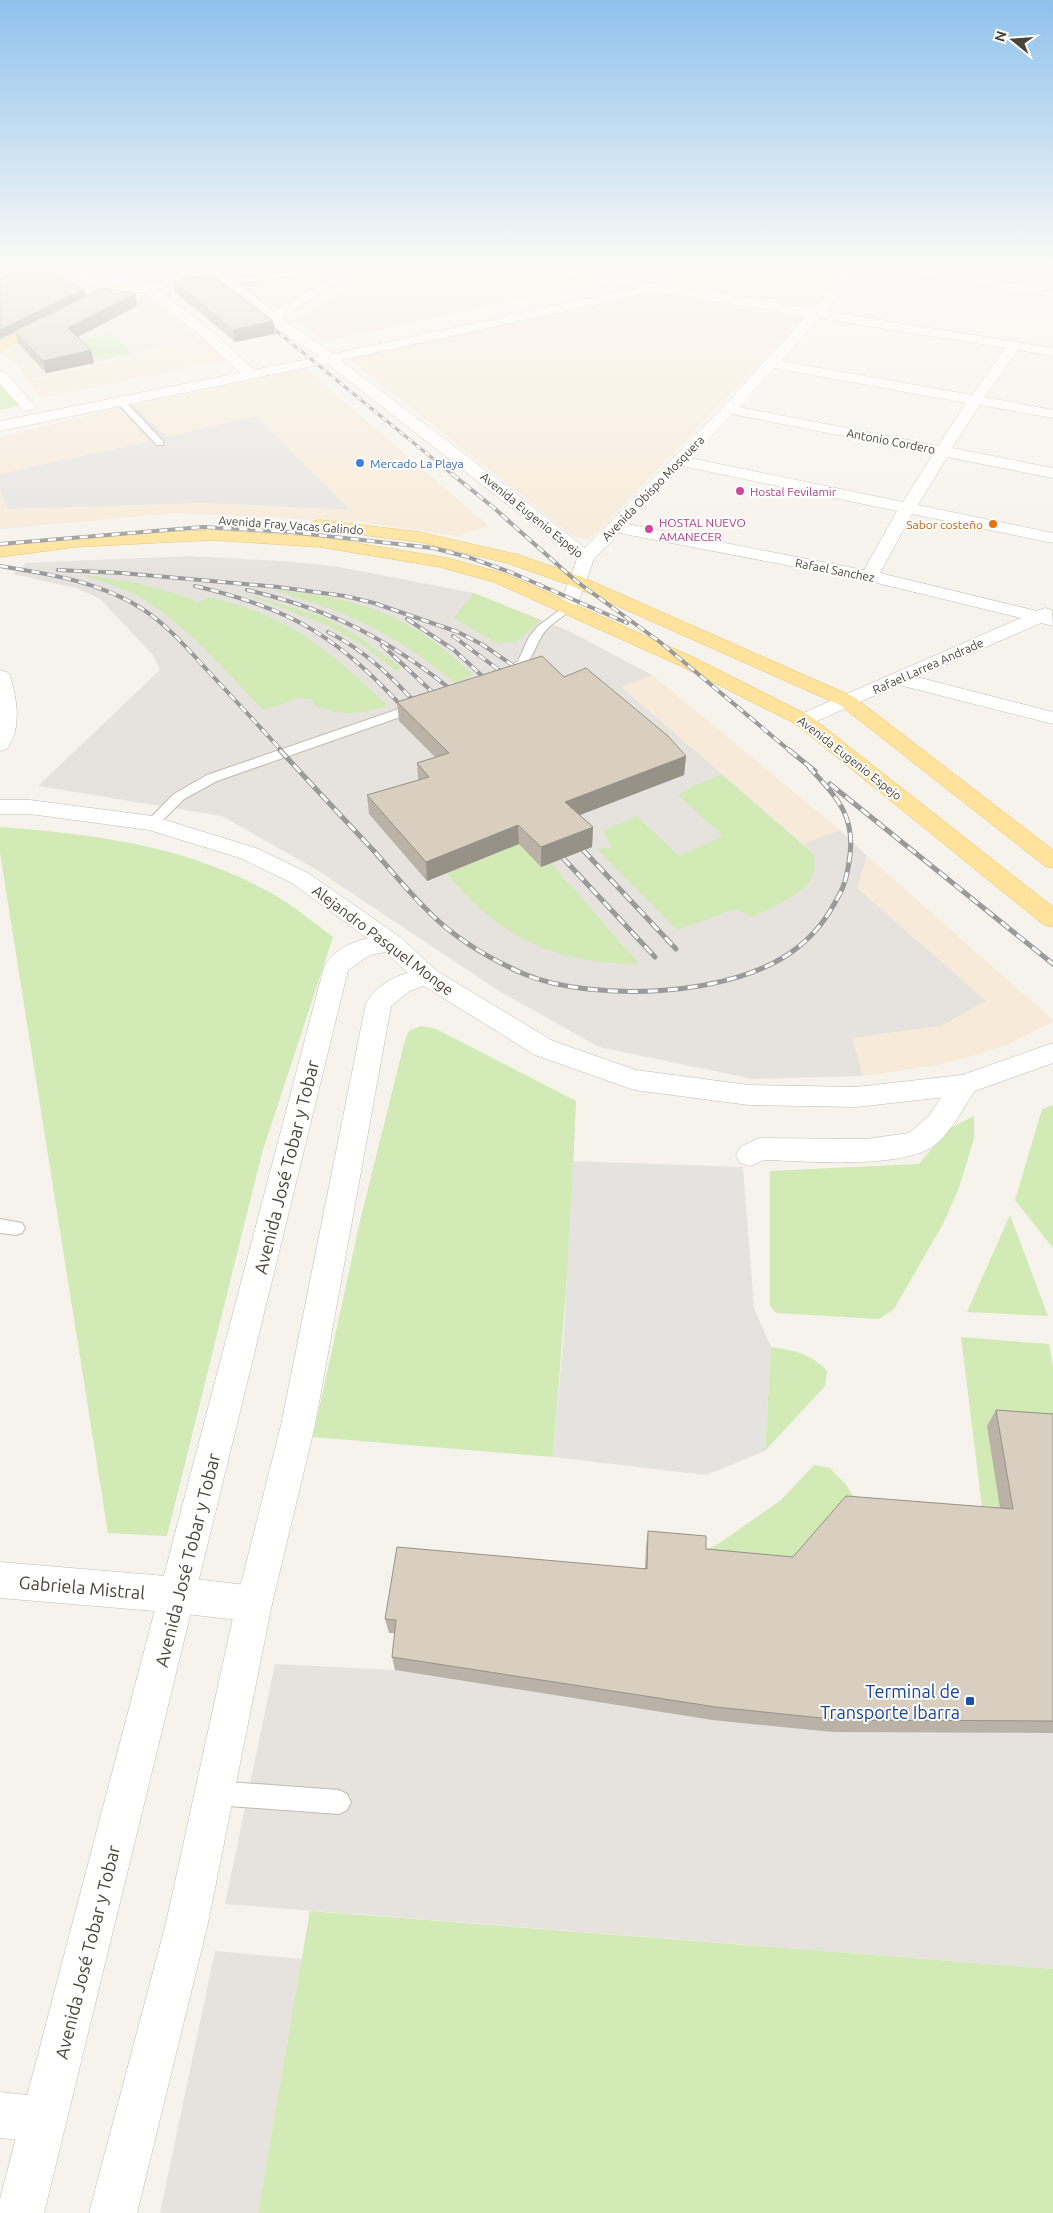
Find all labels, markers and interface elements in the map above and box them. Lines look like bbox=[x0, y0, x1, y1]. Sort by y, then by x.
north arrow bbox=[988, 15, 1038, 65]
text: N bbox=[991, 29, 1010, 44]
street label: Antonio Cordero bbox=[846, 426, 936, 456]
street label: Avenida Obispo Mosquera bbox=[599, 433, 707, 543]
marker: Mercado La Playa bbox=[354, 457, 366, 469]
place label: Mercado La Playa bbox=[370, 457, 464, 470]
street label: Avenida Eugenio Espejo bbox=[478, 470, 586, 560]
marker: Hostal Fevilamir bbox=[734, 485, 746, 497]
place label: Hostal Fevilamir bbox=[750, 485, 837, 498]
street label: Avenida Fray Vacas Galindo bbox=[218, 513, 364, 537]
place label: HOSTAL NUEVO AMANECER bbox=[659, 516, 746, 543]
place label: Sabor costeño bbox=[906, 518, 983, 531]
marker: Sabor costeño bbox=[987, 518, 999, 530]
marker: HOSTAL NUEVO AMANECER bbox=[643, 523, 655, 535]
street label: Rafael Sanchez bbox=[794, 556, 876, 584]
street label: Rafael Larrea Andrade bbox=[871, 636, 985, 696]
street label: Avenida Eugenio Espejo bbox=[796, 714, 904, 802]
street label: Alejandro Pasquel Monge bbox=[309, 881, 457, 999]
street label: Avenida José Tobar y Tobar bbox=[250, 1058, 322, 1276]
street label: Avenida José Tobar y Tobar bbox=[151, 1451, 223, 1669]
street label: Gabriela Mistral bbox=[18, 1572, 146, 1603]
place label: Terminal de Transporte Ibarra bbox=[820, 1681, 960, 1722]
marker: Terminal de Transporte Ibarra bbox=[964, 1695, 976, 1707]
street label: Avenida José Tobar y Tobar bbox=[51, 1843, 123, 2061]

